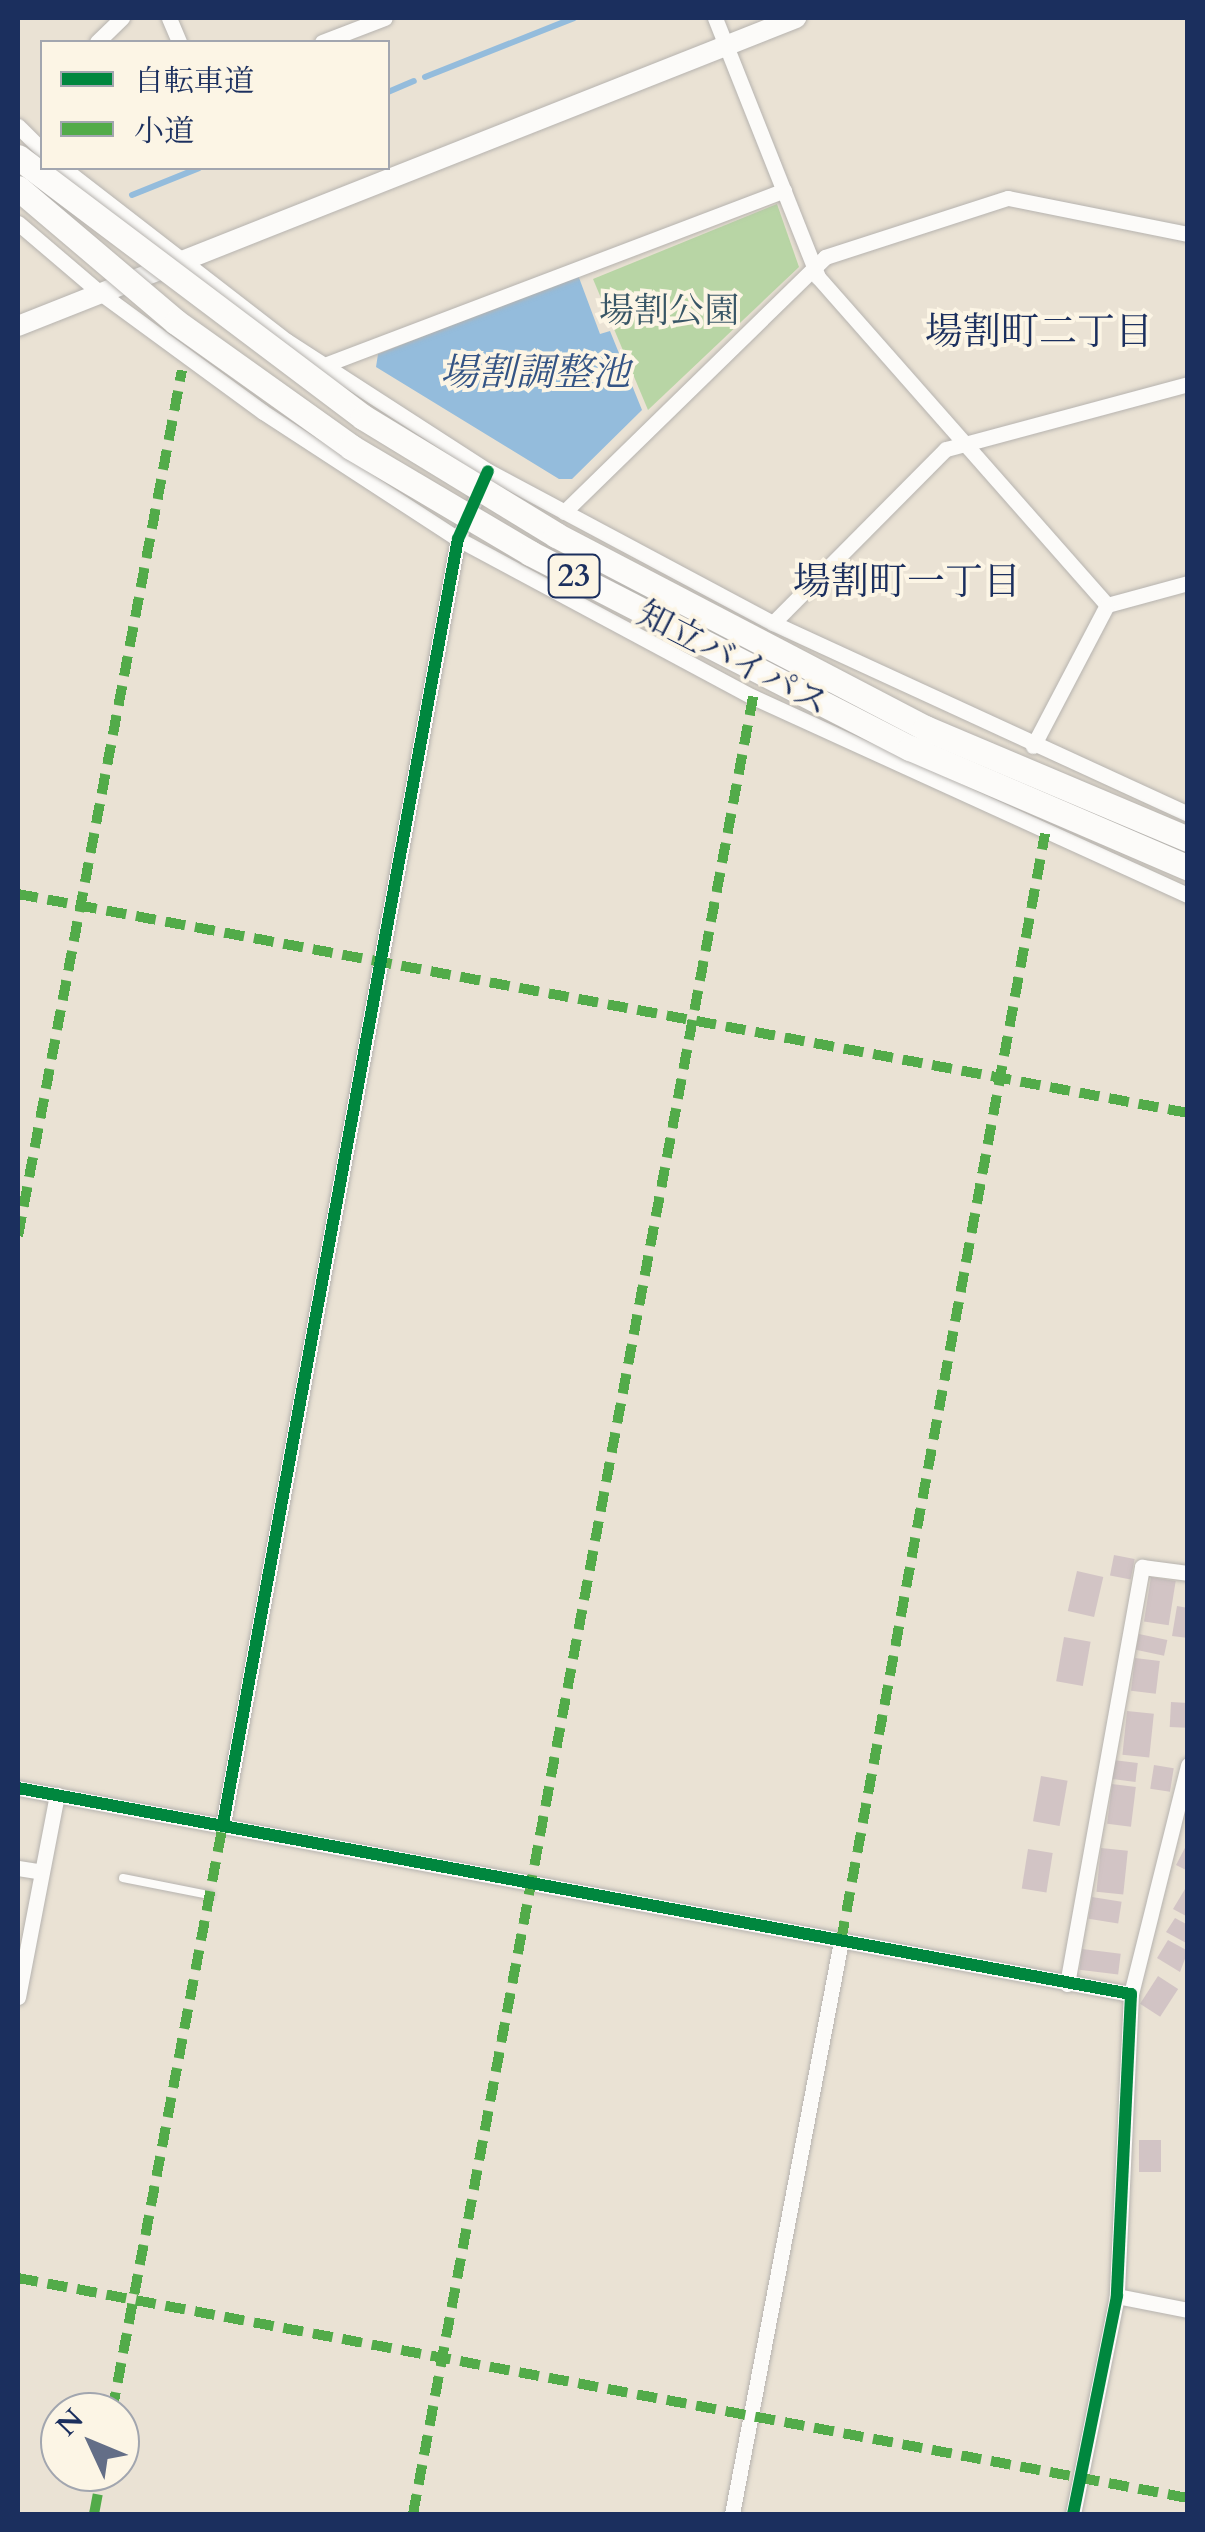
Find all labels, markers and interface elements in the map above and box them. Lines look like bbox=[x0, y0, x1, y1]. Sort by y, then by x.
legend bbox=[40, 40, 390, 170]
text: 自転車道 bbox=[134, 61, 254, 102]
text: 小道 bbox=[134, 111, 194, 152]
park label: 場割公園 bbox=[599, 290, 739, 332]
district label: 場割町二丁目 bbox=[925, 310, 1153, 356]
water label: 場割調整池 bbox=[440, 351, 630, 397]
road number: 23 bbox=[546, 549, 602, 603]
district label: 場割町一丁目 bbox=[793, 560, 1021, 606]
street label: 知立バイパス bbox=[630, 593, 836, 725]
north arrow bbox=[40, 2392, 140, 2492]
text: N bbox=[48, 2401, 92, 2444]

